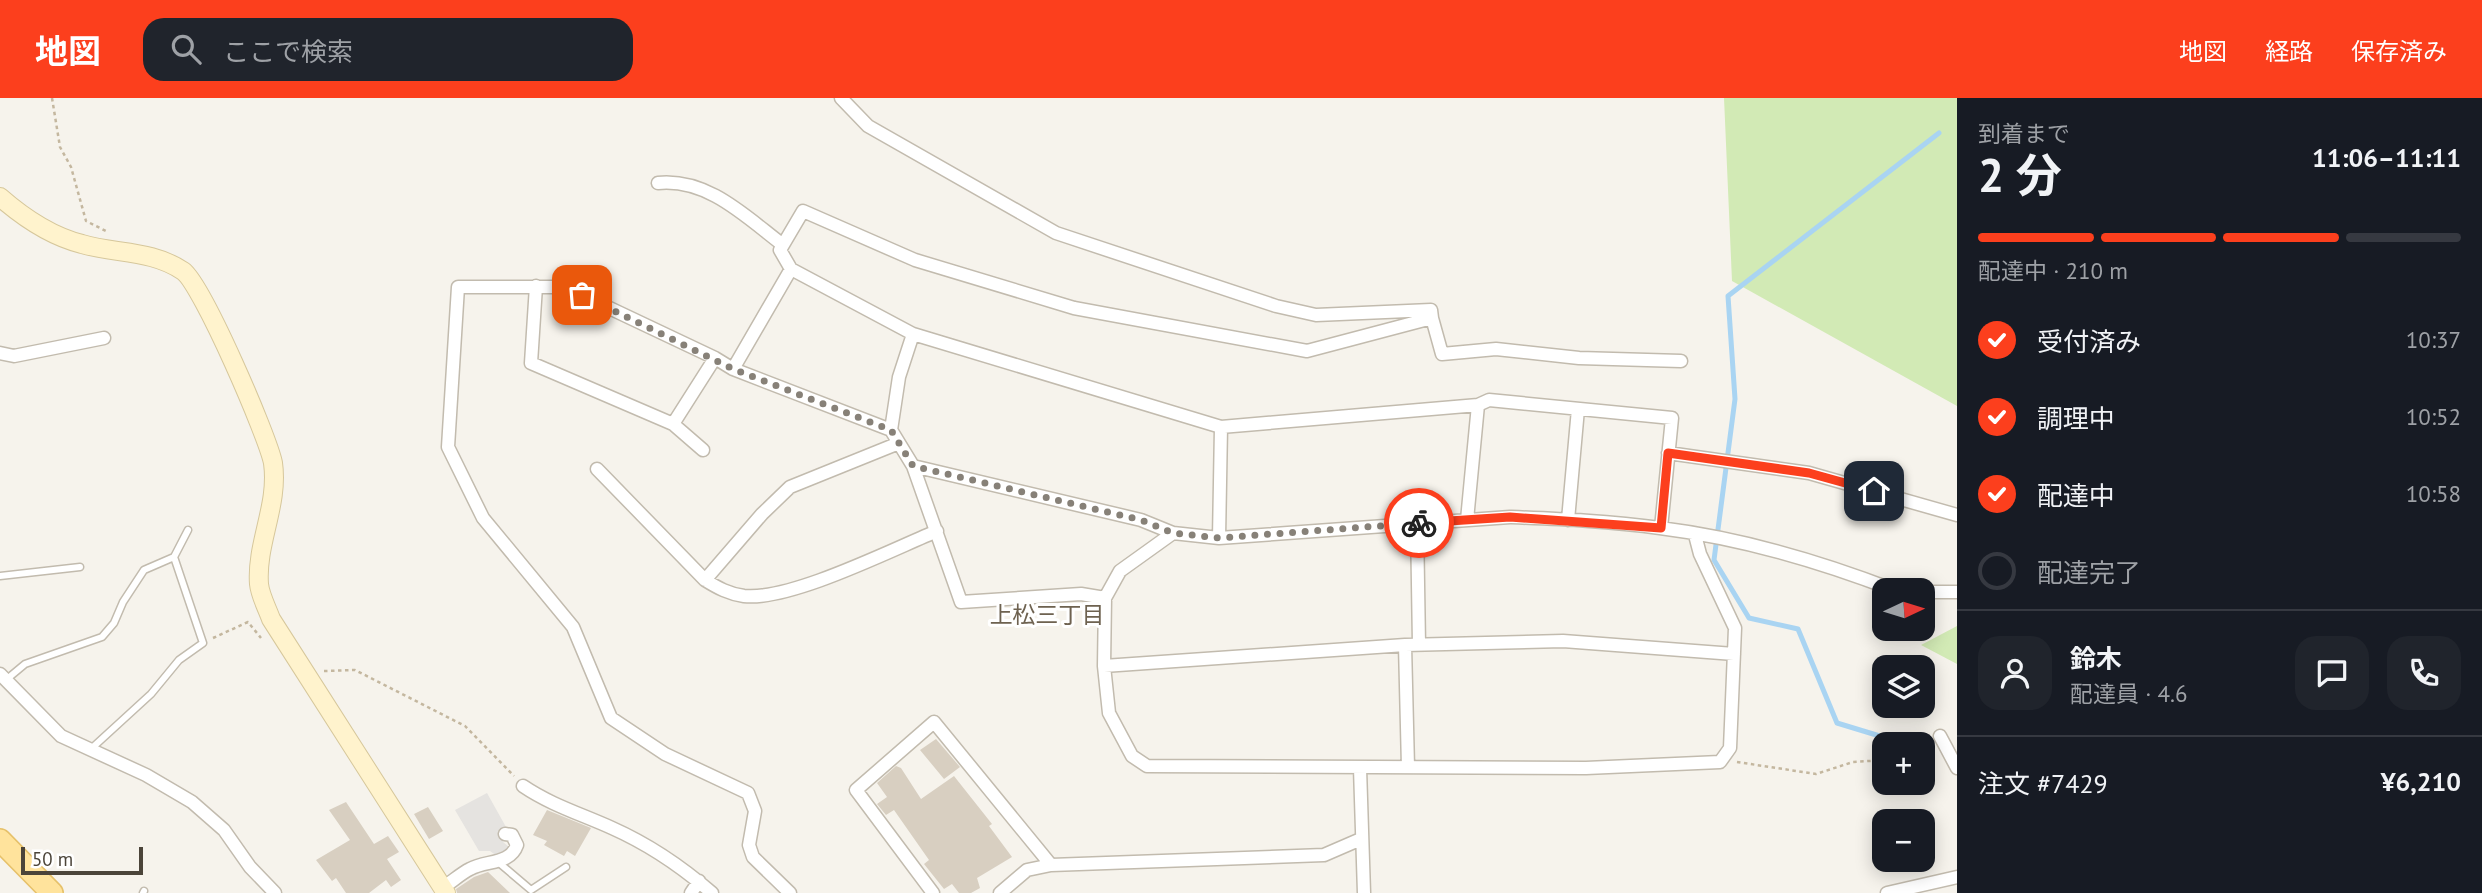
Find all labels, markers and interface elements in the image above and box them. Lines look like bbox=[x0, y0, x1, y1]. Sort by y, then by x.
search box bbox=[143, 18, 633, 81]
text: 地図 bbox=[35, 29, 101, 72]
icon: search bbox=[167, 30, 205, 68]
text: ここで検索 bbox=[223, 35, 353, 68]
text: 地図 bbox=[2179, 36, 2227, 67]
text: 経路 bbox=[2265, 36, 2313, 67]
text: 保存済み bbox=[2351, 36, 2447, 67]
text: 到着まで bbox=[1978, 119, 2070, 148]
text: 11:06–11:11 bbox=[2312, 141, 2461, 174]
text: 2 分 bbox=[1978, 145, 2062, 205]
text: 配達中 · 210 m bbox=[1978, 256, 2128, 285]
pin bbox=[552, 265, 612, 325]
icon: bag bbox=[563, 276, 601, 314]
icon: check bbox=[1978, 321, 2016, 359]
text: 受付済み bbox=[2037, 325, 2141, 358]
text: 10:37 bbox=[2406, 325, 2461, 354]
icon: check bbox=[1978, 398, 2016, 436]
text: 調理中 bbox=[2037, 402, 2115, 435]
text: 10:52 bbox=[2406, 402, 2461, 431]
pin bbox=[1844, 461, 1904, 521]
icon: home bbox=[1855, 472, 1893, 510]
icon: check bbox=[1978, 475, 2016, 513]
text: 配達中 bbox=[2037, 479, 2115, 512]
text: 10:58 bbox=[2406, 479, 2461, 508]
courier bbox=[1384, 488, 1454, 558]
icon: bike bbox=[1400, 504, 1438, 542]
text: 配達完了 bbox=[2037, 556, 2141, 589]
north arrow bbox=[1872, 578, 1936, 640]
map controls bbox=[1872, 578, 1935, 872]
district label: 上松三丁目 bbox=[990, 600, 1105, 629]
button: person bbox=[1978, 636, 2052, 710]
button: chat bbox=[2295, 636, 2369, 710]
button: phone bbox=[2387, 636, 2461, 710]
text: 鈴木 bbox=[2070, 642, 2122, 675]
button: layers bbox=[1872, 655, 1935, 718]
text: 配達員 · 4.6 bbox=[2070, 679, 2187, 708]
button: + bbox=[1872, 732, 1935, 795]
text: ¥6,210 bbox=[2381, 765, 2461, 798]
text: 注文 #7429 bbox=[1978, 767, 2108, 800]
button: − bbox=[1872, 809, 1935, 872]
scale bar bbox=[21, 844, 144, 876]
text: 50 m bbox=[32, 847, 73, 871]

